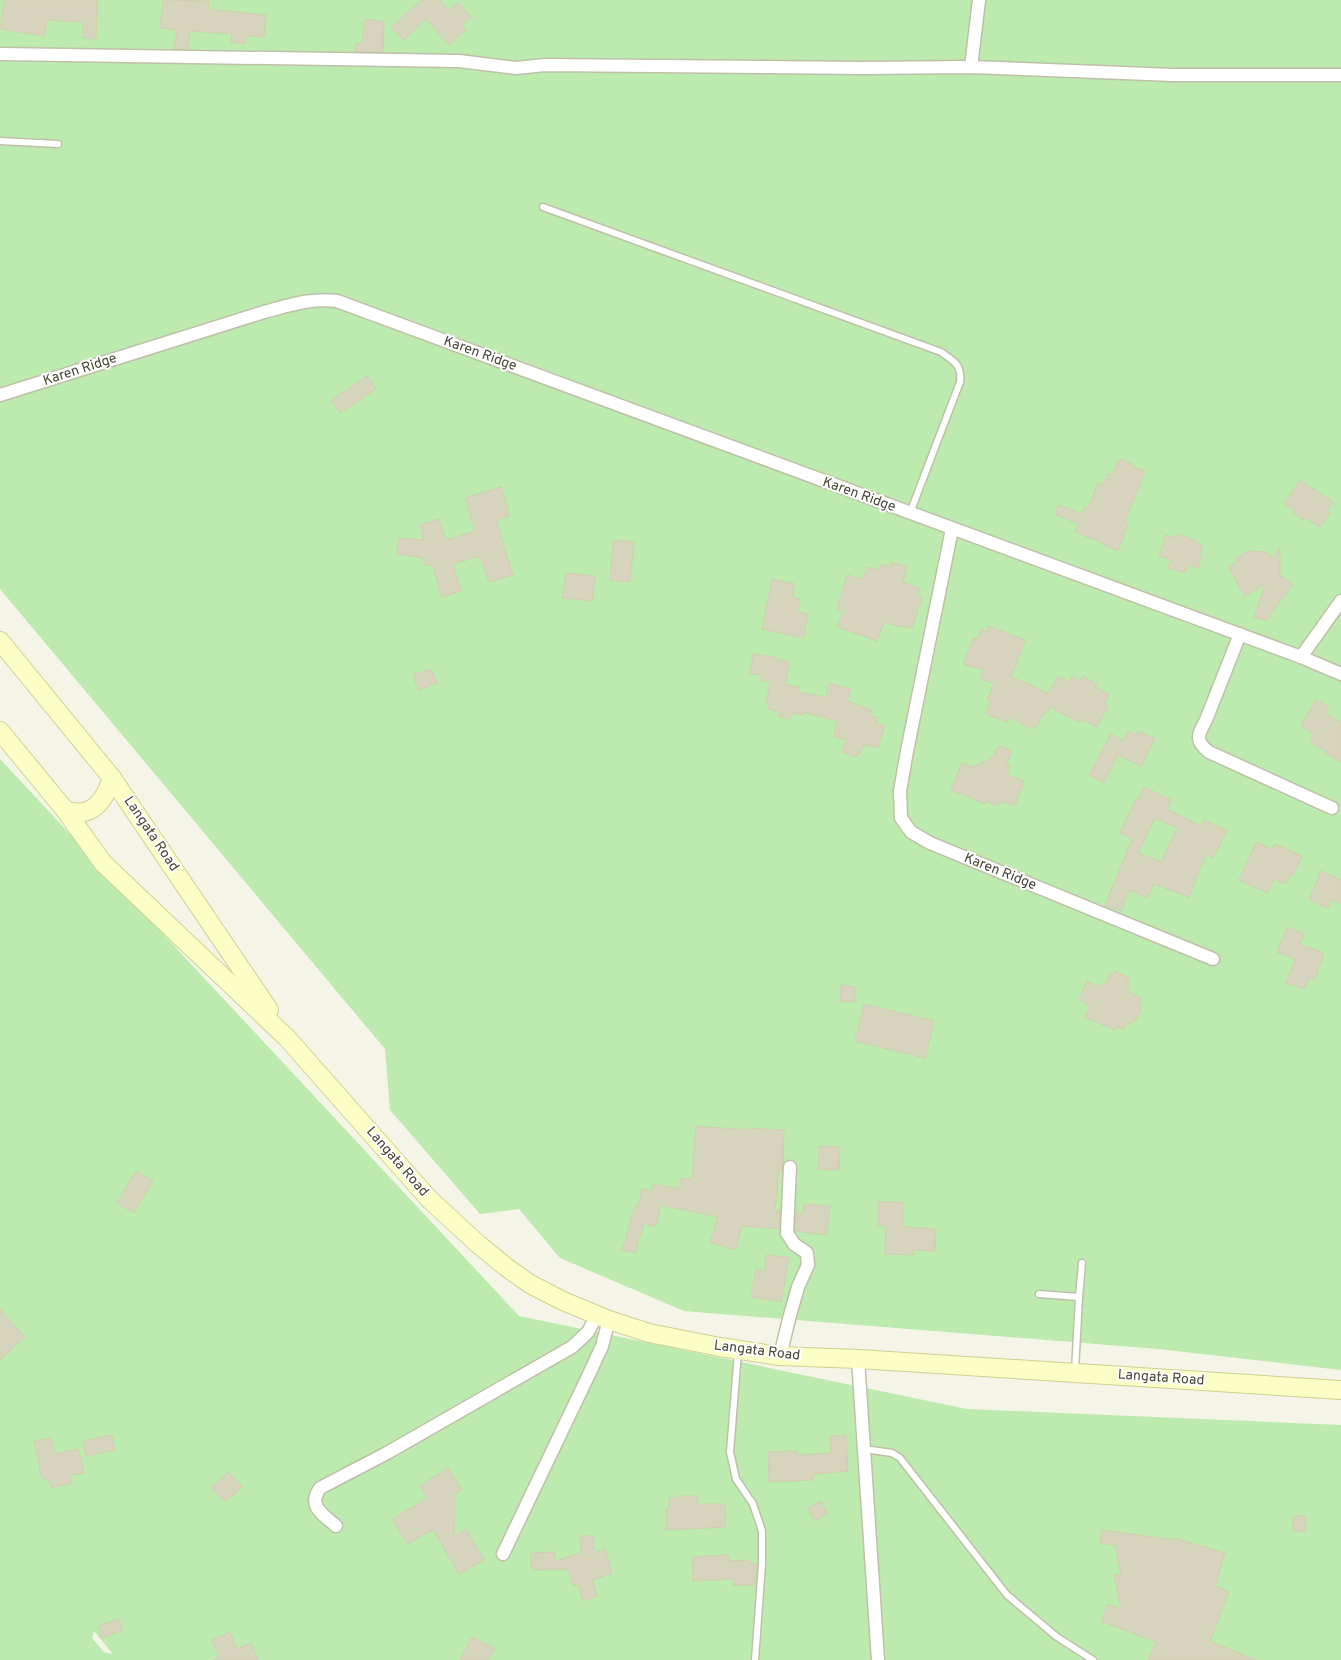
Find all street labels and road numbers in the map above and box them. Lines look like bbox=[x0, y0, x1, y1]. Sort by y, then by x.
street label: Karen Ridge bbox=[441, 333, 519, 375]
street label: Karen Ridge bbox=[41, 350, 119, 390]
street label: Karen Ridge bbox=[820, 474, 898, 516]
street label: Langata Road bbox=[120, 793, 182, 875]
street label: Karen Ridge bbox=[961, 850, 1039, 894]
street label: Langata Road bbox=[362, 1124, 432, 1200]
street label: Langata Road bbox=[713, 1337, 801, 1365]
street label: Langata Road bbox=[1117, 1366, 1205, 1390]

